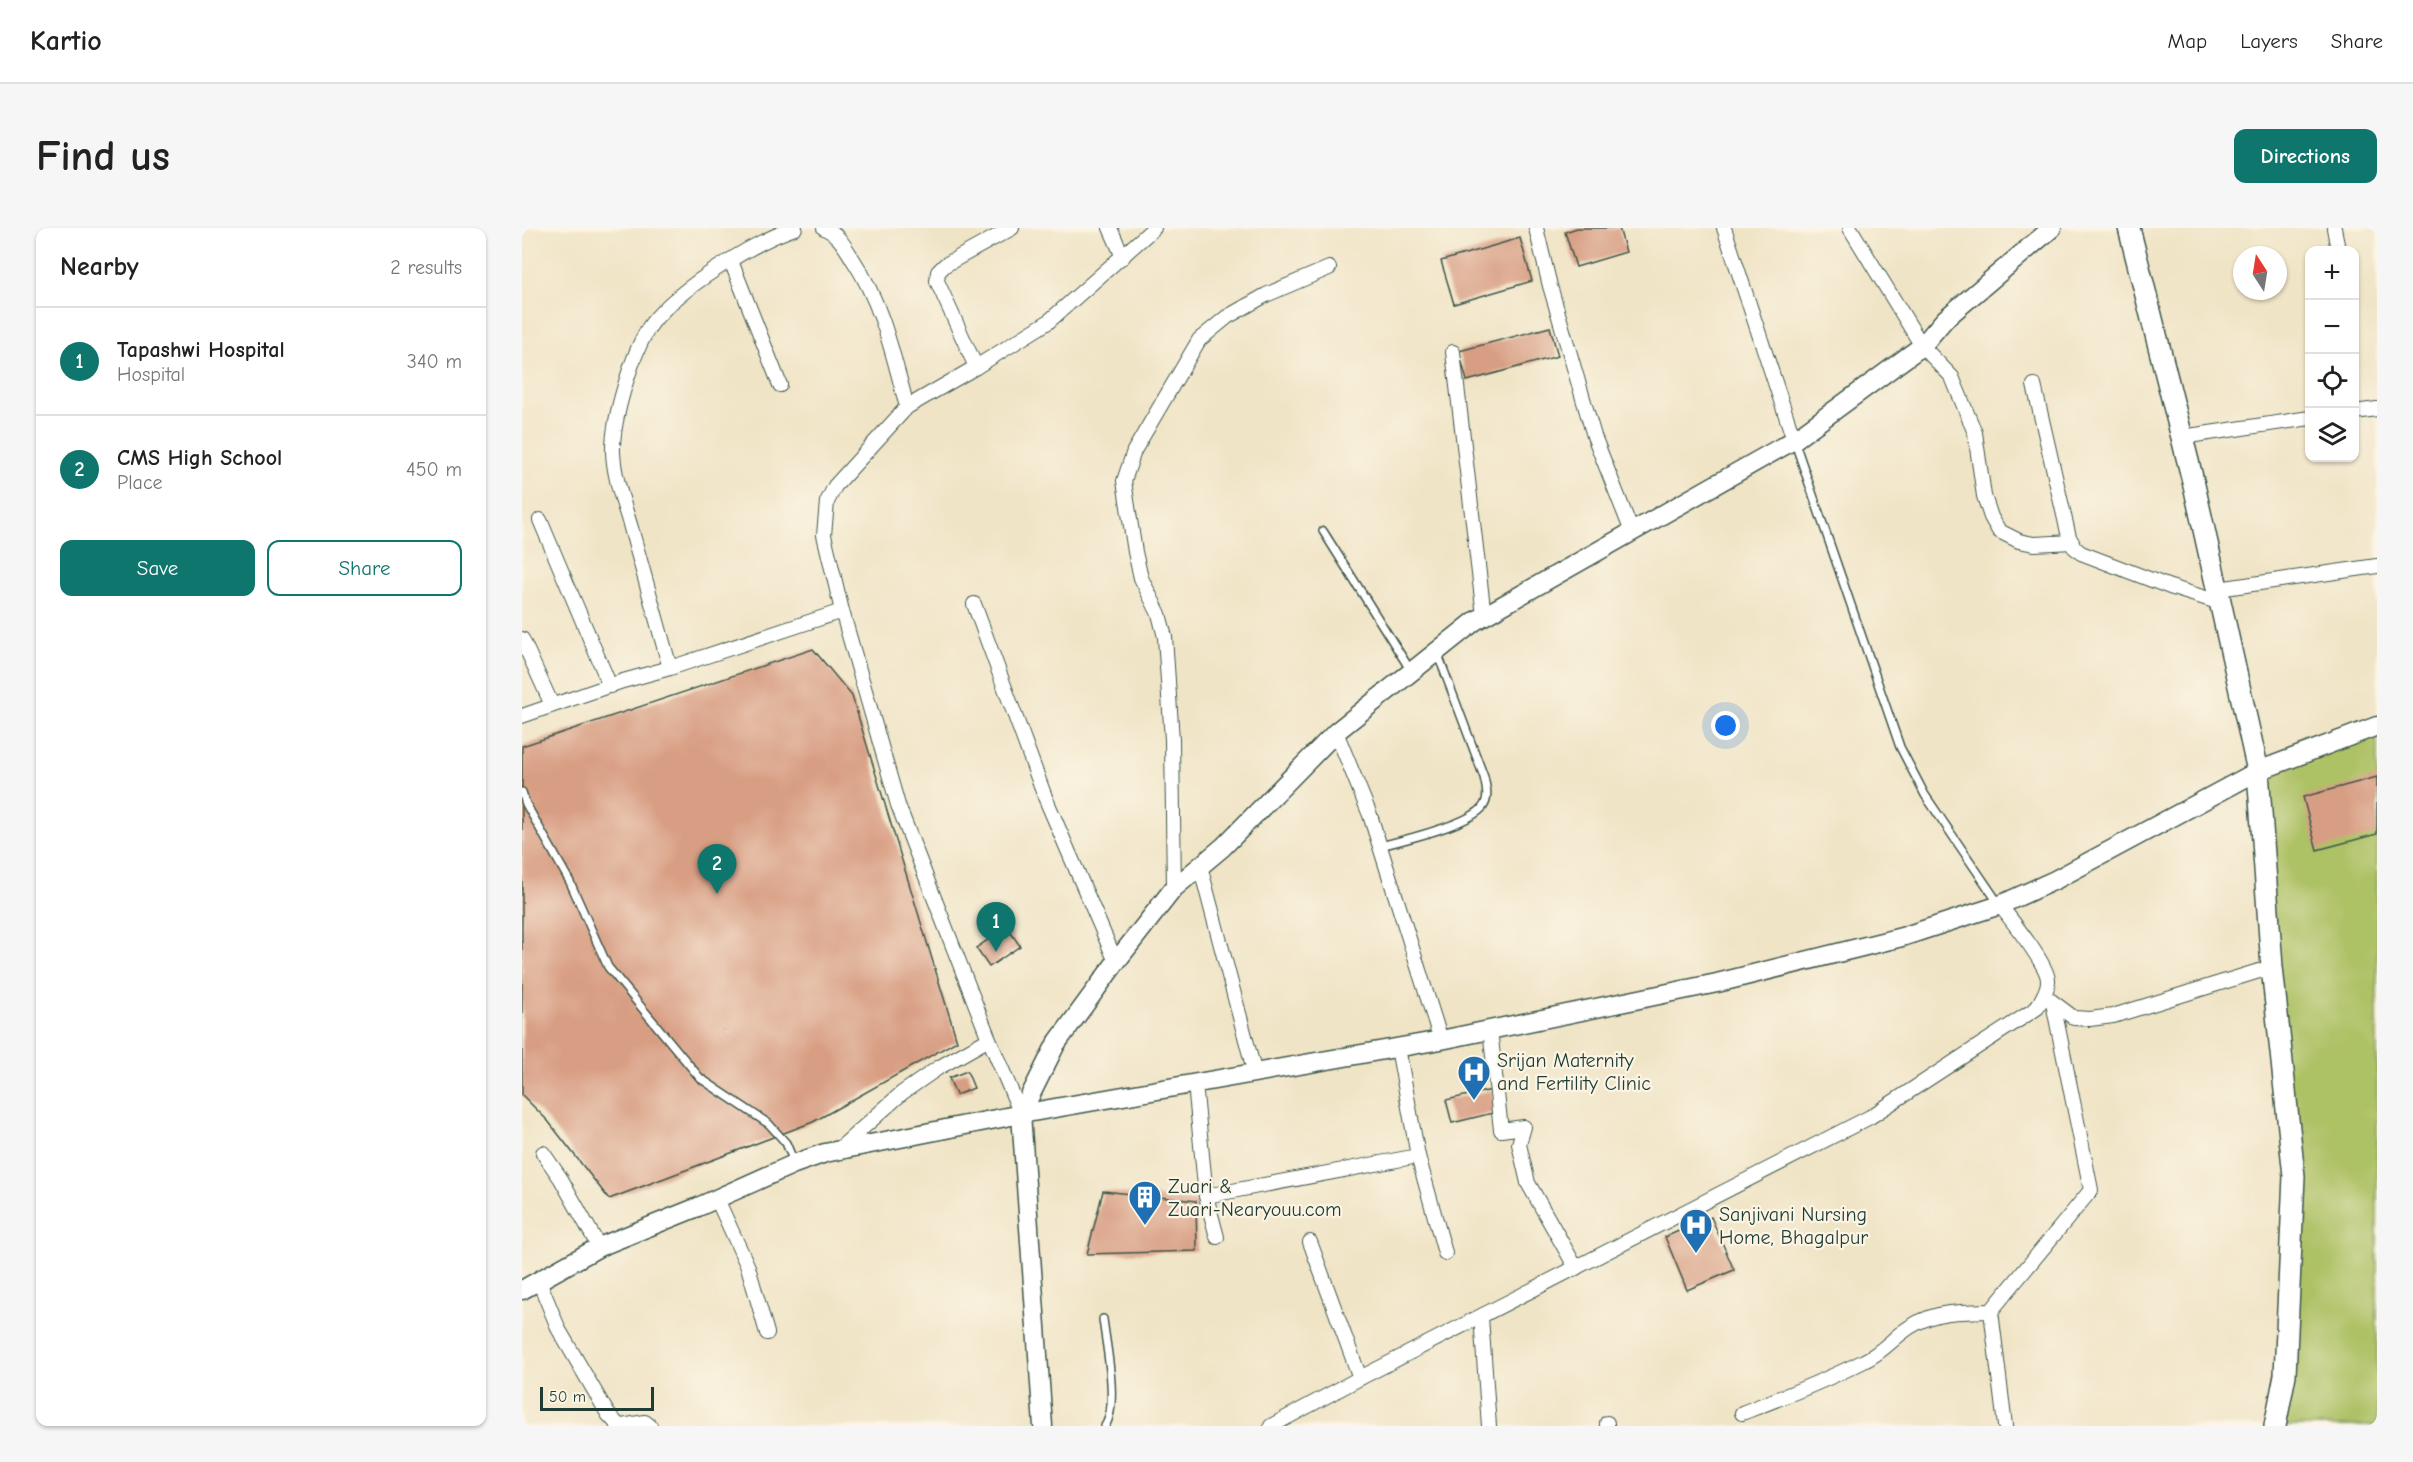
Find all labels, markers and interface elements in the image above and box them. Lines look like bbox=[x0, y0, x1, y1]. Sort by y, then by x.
text: Kartio bbox=[30, 25, 102, 57]
text: Map bbox=[2168, 29, 2207, 53]
text: Layers bbox=[2240, 29, 2298, 53]
text: Share bbox=[2331, 29, 2383, 53]
button: Directions bbox=[2234, 129, 2377, 183]
text: Find us bbox=[36, 132, 170, 181]
north arrow bbox=[2233, 246, 2287, 300]
map controls bbox=[2305, 246, 2359, 462]
button: + bbox=[2305, 246, 2359, 300]
text: Nearby bbox=[60, 252, 139, 282]
text: 2 results bbox=[390, 256, 462, 279]
button: − bbox=[2305, 300, 2359, 354]
text: Tapashwi Hospital bbox=[117, 337, 285, 363]
text: 1 bbox=[76, 350, 83, 373]
text: 340 m bbox=[407, 350, 462, 373]
button: locate bbox=[2305, 354, 2359, 408]
text: Hospital bbox=[117, 363, 185, 386]
button: layers bbox=[2305, 408, 2359, 462]
text: CMS High School bbox=[117, 445, 282, 471]
text: 2 bbox=[75, 458, 84, 481]
text: 450 m bbox=[406, 458, 462, 481]
text: Place bbox=[117, 471, 163, 494]
button: Save bbox=[60, 540, 255, 596]
button: Share bbox=[267, 540, 462, 596]
your location bbox=[1711, 711, 1740, 740]
pin: 2 bbox=[698, 844, 736, 894]
pin: 1 bbox=[976, 902, 1016, 952]
place label: Srijan Maternity and Fertility Clinic bbox=[1497, 1049, 1651, 1095]
hospital icon: Srijan Maternity and Fertility Clinic bbox=[1456, 1054, 1492, 1101]
place label: Zuari & Zuari-Nearyouu.com bbox=[1168, 1175, 1342, 1221]
building icon: Zuari & Zuari-Nearyouu.com bbox=[1127, 1179, 1163, 1226]
place label: Sanjivani Nursing Home, Bhagalpur bbox=[1719, 1203, 1868, 1249]
hospital icon: Sanjivani Nursing Home, Bhagalpur bbox=[1678, 1207, 1714, 1254]
scale bar bbox=[540, 1384, 654, 1412]
text: 50 m bbox=[549, 1388, 586, 1406]

